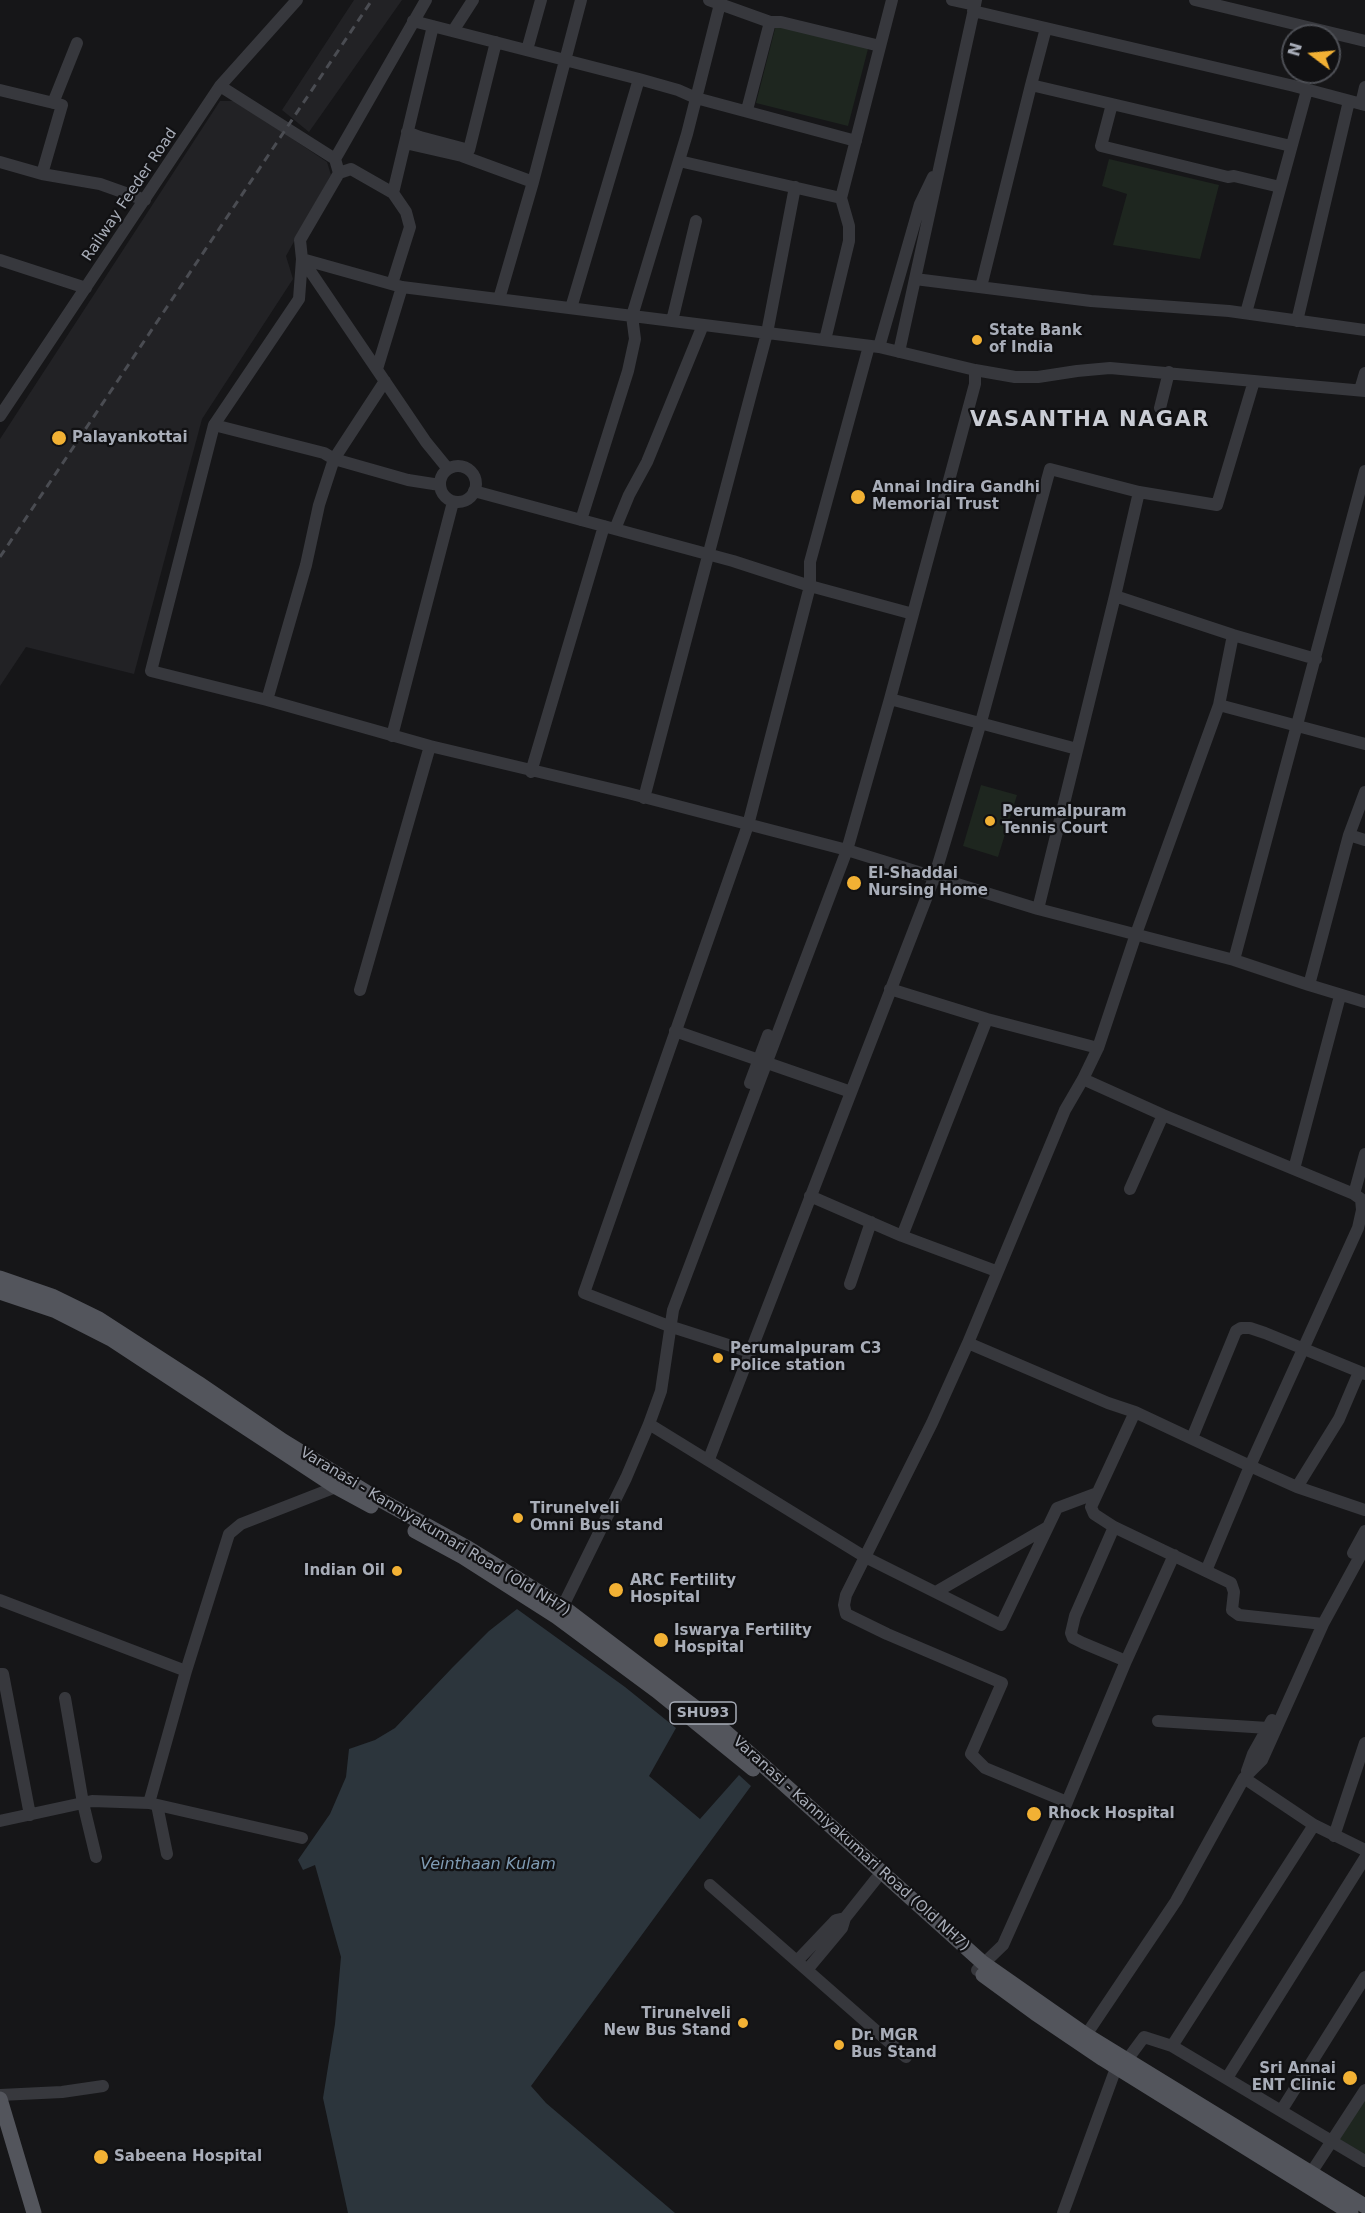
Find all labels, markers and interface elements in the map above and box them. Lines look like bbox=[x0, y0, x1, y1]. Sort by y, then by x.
north arrow bbox=[1281, 24, 1341, 84]
text: N bbox=[1284, 40, 1306, 59]
street label: Railway Feeder Road bbox=[79, 125, 181, 265]
place label: State Bank of India bbox=[989, 322, 1082, 357]
marker: State Bank of India bbox=[970, 333, 984, 347]
district label: VASANTHA NAGAR bbox=[970, 408, 1210, 434]
marker: Palayankottai bbox=[50, 429, 68, 447]
place label: Palayankottai bbox=[72, 429, 188, 447]
place label: Annai Indira Gandhi Memorial Trust bbox=[872, 479, 1040, 514]
marker: Annai Indira Gandhi Memorial Trust bbox=[849, 488, 867, 506]
place label: Perumalpuram Tennis Court bbox=[1002, 803, 1127, 838]
marker: Perumalpuram Tennis Court bbox=[983, 814, 997, 828]
place label: El-Shaddai Nursing Home bbox=[868, 865, 988, 900]
marker: El-Shaddai Nursing Home bbox=[845, 874, 863, 892]
place label: Perumalpuram C3 Police station bbox=[730, 1340, 881, 1375]
marker: Perumalpuram C3 Police station bbox=[711, 1351, 725, 1365]
street label: Varanasi - Kanniyakumari Road (Old NH7) bbox=[296, 1444, 574, 1620]
place label: Tirunelveli Omni Bus stand bbox=[530, 1500, 663, 1535]
marker: Tirunelveli Omni Bus stand bbox=[511, 1511, 525, 1525]
place label: Indian Oil bbox=[304, 1562, 385, 1580]
marker: Indian Oil bbox=[390, 1564, 404, 1578]
place label: ARC Fertility Hospital bbox=[630, 1572, 736, 1607]
marker: ARC Fertility Hospital bbox=[607, 1581, 625, 1599]
place label: Iswarya Fertility Hospital bbox=[674, 1622, 812, 1657]
marker: Iswarya Fertility Hospital bbox=[652, 1631, 670, 1649]
road number: SHU93 bbox=[670, 1702, 736, 1724]
street label: Varanasi - Kanniyakumari Road (Old NH7) bbox=[729, 1733, 973, 1955]
marker: Rhock Hospital bbox=[1025, 1805, 1043, 1823]
place label: Rhock Hospital bbox=[1048, 1805, 1175, 1823]
water label: Veinthaan Kulam bbox=[420, 1855, 556, 1875]
place label: Tirunelveli New Bus Stand bbox=[603, 2005, 731, 2040]
marker: Tirunelveli New Bus Stand bbox=[736, 2016, 750, 2030]
place label: Dr. MGR Bus Stand bbox=[851, 2027, 937, 2062]
marker: Dr. MGR Bus Stand bbox=[832, 2038, 846, 2052]
place label: Sri Annai ENT Clinic bbox=[1252, 2060, 1336, 2095]
marker: Sri Annai ENT Clinic bbox=[1341, 2069, 1359, 2087]
marker: Sabeena Hospital bbox=[92, 2148, 110, 2166]
place label: Sabeena Hospital bbox=[114, 2148, 262, 2166]

